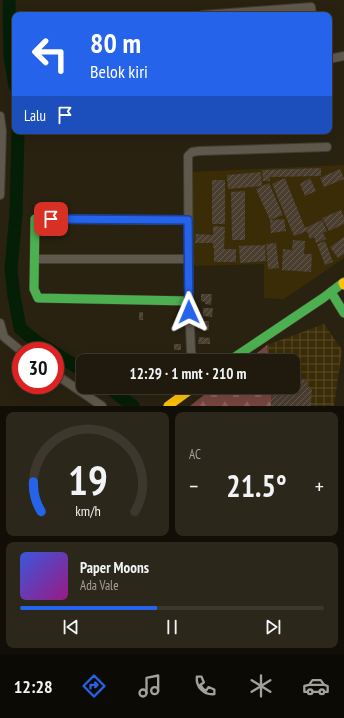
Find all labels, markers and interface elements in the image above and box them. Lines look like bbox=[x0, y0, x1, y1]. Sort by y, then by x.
text: 80 m bbox=[90, 24, 141, 61]
icon: left bbox=[24, 28, 76, 80]
text: Belok kiri bbox=[90, 60, 148, 83]
icon: arrive bbox=[54, 104, 76, 126]
text: Lalu bbox=[24, 106, 46, 125]
pin bbox=[34, 202, 68, 236]
icon: arrive bbox=[40, 208, 62, 230]
position arrow bbox=[168, 291, 210, 333]
speed limit sign: 30 bbox=[12, 342, 64, 394]
text: 12:29 · 1 mnt · 210 m bbox=[130, 364, 246, 383]
text: AC bbox=[189, 446, 201, 463]
text: 19 bbox=[68, 453, 107, 506]
text: 21.5° bbox=[226, 466, 287, 505]
text: − bbox=[189, 472, 198, 500]
text: + bbox=[315, 472, 324, 500]
text: km/h bbox=[75, 501, 100, 520]
text: Paper Moons bbox=[80, 558, 149, 577]
text: Ada Vale bbox=[80, 577, 119, 594]
icon: previous bbox=[60, 616, 82, 638]
icon: pause bbox=[161, 616, 183, 638]
icon: next bbox=[262, 616, 284, 638]
icon: directions bbox=[80, 672, 108, 700]
icon: music bbox=[136, 672, 164, 700]
icon: phone bbox=[191, 672, 219, 700]
icon: climate bbox=[247, 672, 275, 700]
icon: car bbox=[302, 672, 330, 700]
text: 12:28 bbox=[14, 675, 53, 698]

